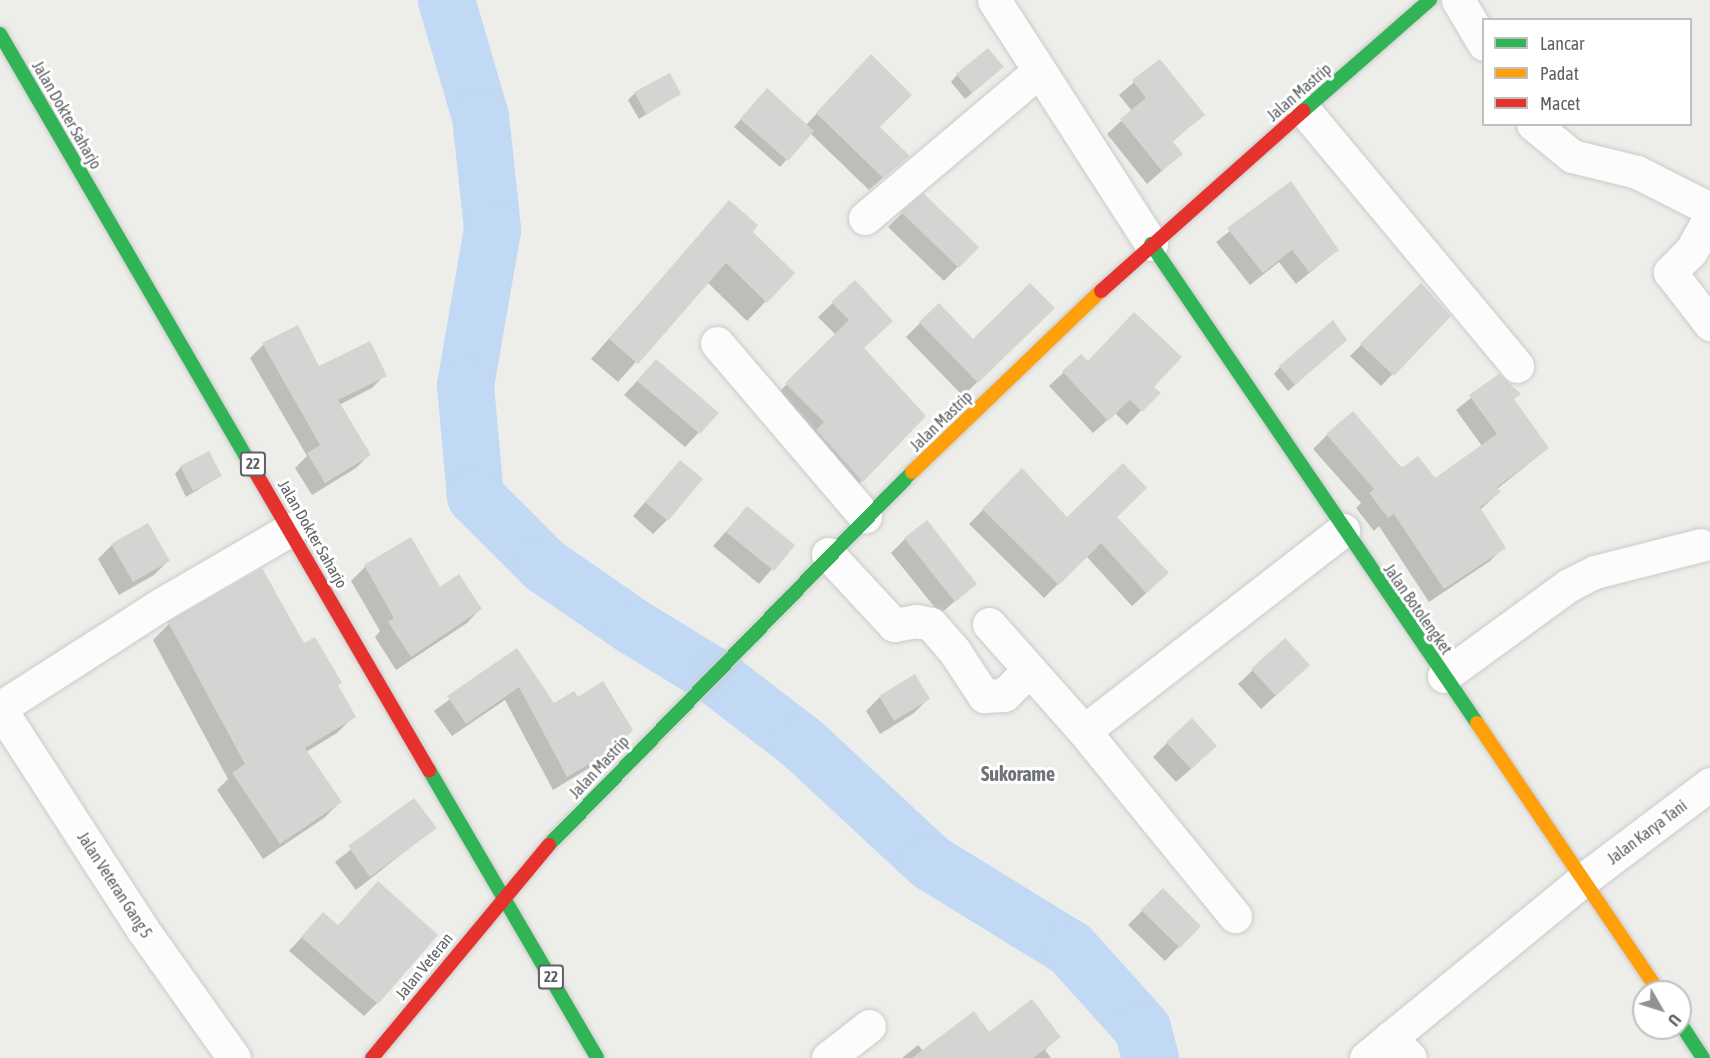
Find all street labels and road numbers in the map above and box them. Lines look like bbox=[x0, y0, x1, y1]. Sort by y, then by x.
street label: Jalan Dokter Saharjo bbox=[28, 58, 106, 172]
street label: Jalan Mastrip bbox=[1263, 59, 1335, 125]
street label: Jalan Mastrip bbox=[906, 387, 976, 455]
road number: 22 bbox=[240, 452, 266, 476]
street label: Jalan Dokter Saharjo bbox=[274, 477, 352, 591]
street label: Jalan Botolengket bbox=[1380, 560, 1456, 658]
street label: Jalan Mastrip bbox=[565, 732, 633, 802]
street label: Jalan Karya Tani bbox=[1603, 796, 1691, 868]
street label: Jalan Veteran Gang 5 bbox=[74, 828, 156, 942]
street label: Jalan Veteran bbox=[391, 929, 457, 1003]
road number: 22 bbox=[538, 965, 564, 989]

